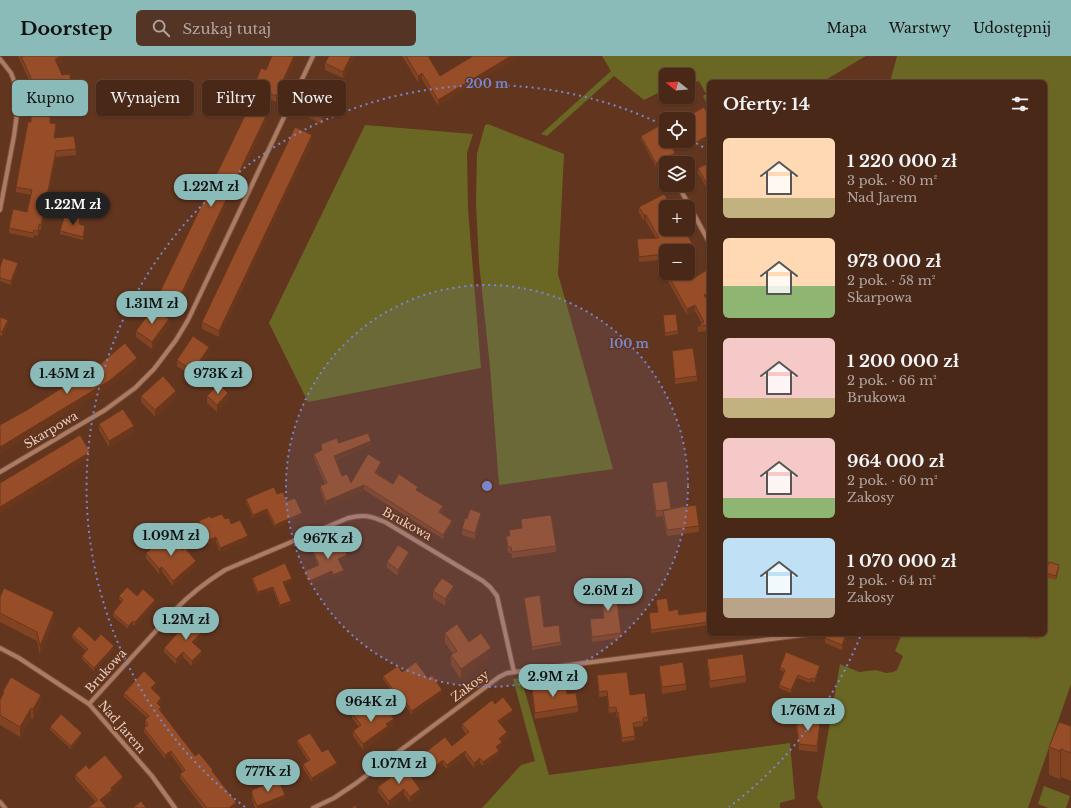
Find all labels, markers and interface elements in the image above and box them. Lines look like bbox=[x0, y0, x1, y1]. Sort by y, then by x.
search box bbox=[136, 10, 416, 46]
text: Doorstep bbox=[20, 17, 112, 40]
icon: search bbox=[150, 17, 172, 39]
text: Szukaj tutaj bbox=[182, 19, 271, 38]
text: Mapa bbox=[827, 19, 867, 37]
text: Warstwy bbox=[889, 19, 951, 37]
text: Udostępnij bbox=[973, 19, 1051, 37]
north arrow bbox=[659, 68, 695, 104]
map controls bbox=[659, 68, 695, 280]
text: 200 m bbox=[466, 76, 509, 91]
chip: Kupno bbox=[12, 80, 88, 116]
chip: Wynajem bbox=[96, 80, 194, 116]
chip: Filtry bbox=[202, 80, 270, 116]
chip: Nowe bbox=[278, 80, 346, 116]
icon: filters bbox=[1009, 93, 1031, 115]
text: Oferty: 14 bbox=[723, 94, 810, 115]
button: locate bbox=[659, 112, 695, 148]
text: 1 220 000 zł bbox=[847, 151, 957, 172]
icon: home bbox=[755, 154, 803, 202]
button: layers bbox=[659, 156, 695, 192]
text: 3 pok. · 80 m² bbox=[847, 172, 937, 189]
pin: 1.22M zł bbox=[170, 174, 252, 208]
text: 1.22M zł bbox=[183, 178, 239, 195]
text: Nad Jarem bbox=[847, 189, 917, 206]
pin: 1.22M zł bbox=[32, 192, 114, 226]
text: 1.22M zł bbox=[45, 196, 101, 213]
button: + bbox=[659, 200, 695, 236]
button: − bbox=[659, 244, 695, 280]
text: 973 000 zł bbox=[847, 251, 941, 272]
icon: home bbox=[755, 254, 803, 302]
text: 2 pok. · 58 m² bbox=[847, 272, 935, 289]
text: Skarpowa bbox=[847, 289, 912, 306]
pin: 1.31M zł bbox=[111, 291, 193, 325]
text: 1.31M zł bbox=[125, 295, 179, 312]
text: 100 m bbox=[609, 336, 650, 351]
text: 1 200 000 zł bbox=[847, 351, 959, 372]
icon: home bbox=[755, 354, 803, 402]
pin: 1.45M zł bbox=[26, 361, 108, 395]
pin: 973K zł bbox=[181, 361, 255, 395]
text: 1.45M zł bbox=[39, 365, 95, 382]
text: 973K zł bbox=[193, 365, 243, 382]
text: 2 pok. · 66 m² bbox=[847, 372, 937, 389]
text: Brukowa bbox=[847, 389, 906, 406]
street label: Skarpowa bbox=[21, 408, 81, 451]
text: 964 000 zł bbox=[847, 451, 944, 472]
icon: home bbox=[755, 454, 803, 502]
text: 2 pok. · 60 m² bbox=[847, 472, 938, 489]
centre of rings bbox=[480, 479, 494, 493]
text: Zakosy bbox=[847, 489, 894, 506]
street label: Brukowa bbox=[380, 504, 435, 543]
pin: 1.09M zł bbox=[130, 523, 212, 557]
pin: 967K zł bbox=[291, 526, 365, 560]
text: 1.09M zł bbox=[142, 527, 200, 544]
text: 967K zł bbox=[303, 530, 353, 547]
text: 1 070 000 zł bbox=[847, 551, 957, 572]
icon: home bbox=[755, 554, 803, 602]
text: 2 pok. · 64 m² bbox=[847, 572, 936, 589]
pin: 2.6M zł bbox=[571, 578, 645, 612]
text: 2.6M zł bbox=[583, 582, 633, 599]
text: Zakosy bbox=[847, 589, 894, 606]
pin: 1.2M zł bbox=[149, 607, 223, 641]
text: 1.2M zł bbox=[162, 611, 210, 628]
street label: Brukowa bbox=[82, 645, 130, 696]
pin: 2.9M zł bbox=[516, 664, 590, 698]
street label: Zakosy bbox=[448, 666, 492, 705]
text: 2.9M zł bbox=[528, 668, 578, 685]
pin: 964K zł bbox=[334, 689, 408, 723]
text: 964K zł bbox=[345, 693, 397, 710]
street label: Nad Jarem bbox=[95, 697, 149, 756]
pin: 1.76M zł bbox=[767, 698, 849, 732]
text: 1.76M zł bbox=[781, 702, 835, 719]
pin: 1.07M zł bbox=[358, 751, 440, 785]
text: 1.07M zł bbox=[371, 755, 427, 772]
pin: 777K zł bbox=[231, 759, 305, 793]
text: 777K zł bbox=[245, 763, 291, 780]

